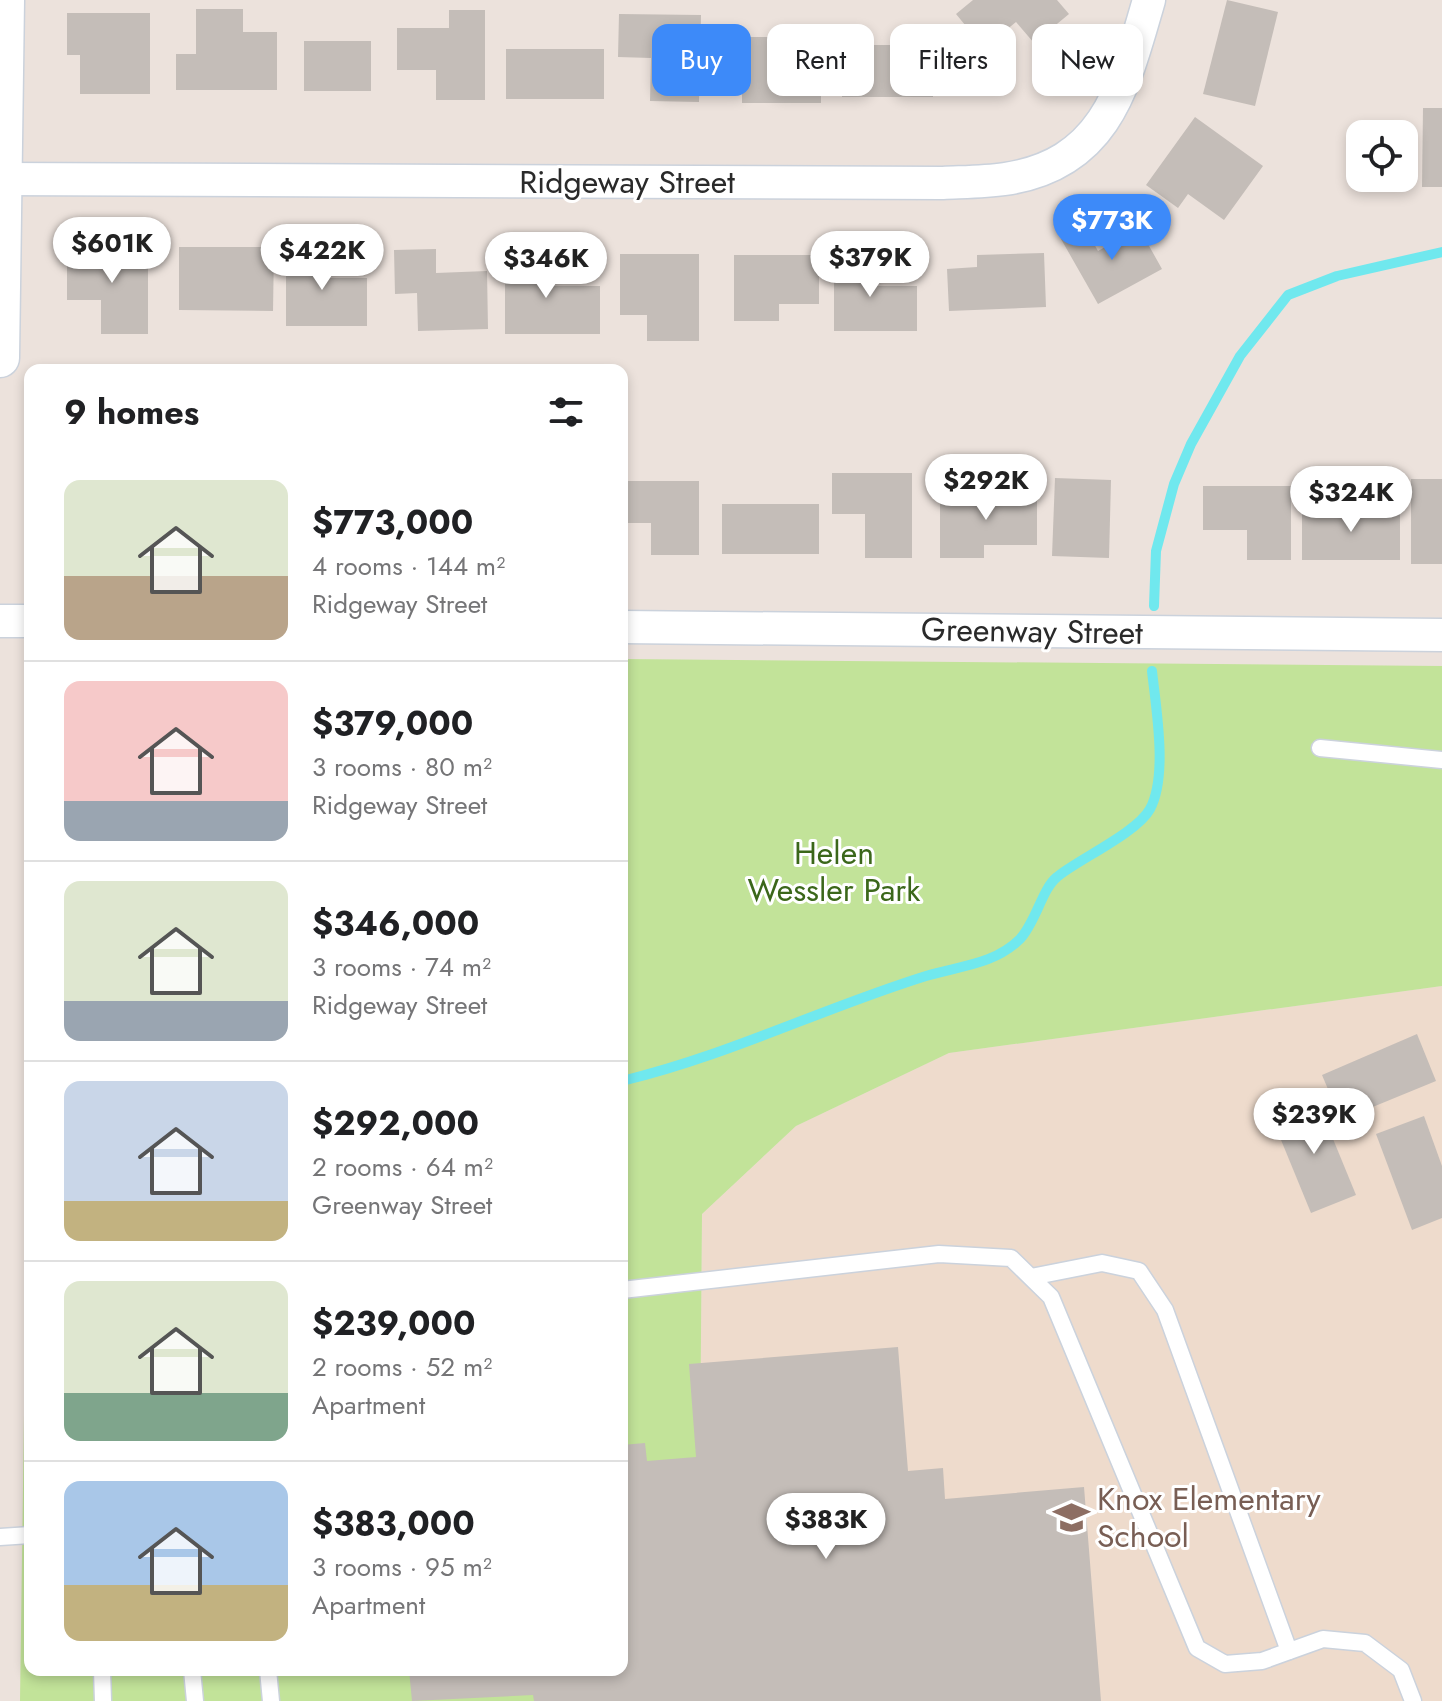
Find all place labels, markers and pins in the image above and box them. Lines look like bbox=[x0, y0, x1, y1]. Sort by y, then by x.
pin: $773K bbox=[1056, 194, 1168, 262]
pin: $601K bbox=[56, 217, 168, 285]
pin: $422K bbox=[266, 224, 378, 292]
pin: $379K bbox=[814, 231, 926, 299]
pin: $346K bbox=[490, 232, 602, 300]
pin: $292K bbox=[930, 454, 1042, 522]
pin: $324K bbox=[1295, 466, 1407, 534]
pin: $239K bbox=[1258, 1088, 1370, 1156]
place label: Knox Elementary School bbox=[1097, 1476, 1322, 1559]
pin: $383K bbox=[770, 1493, 882, 1561]
school or university icon: Knox Elementary School bbox=[1052, 1498, 1090, 1536]

